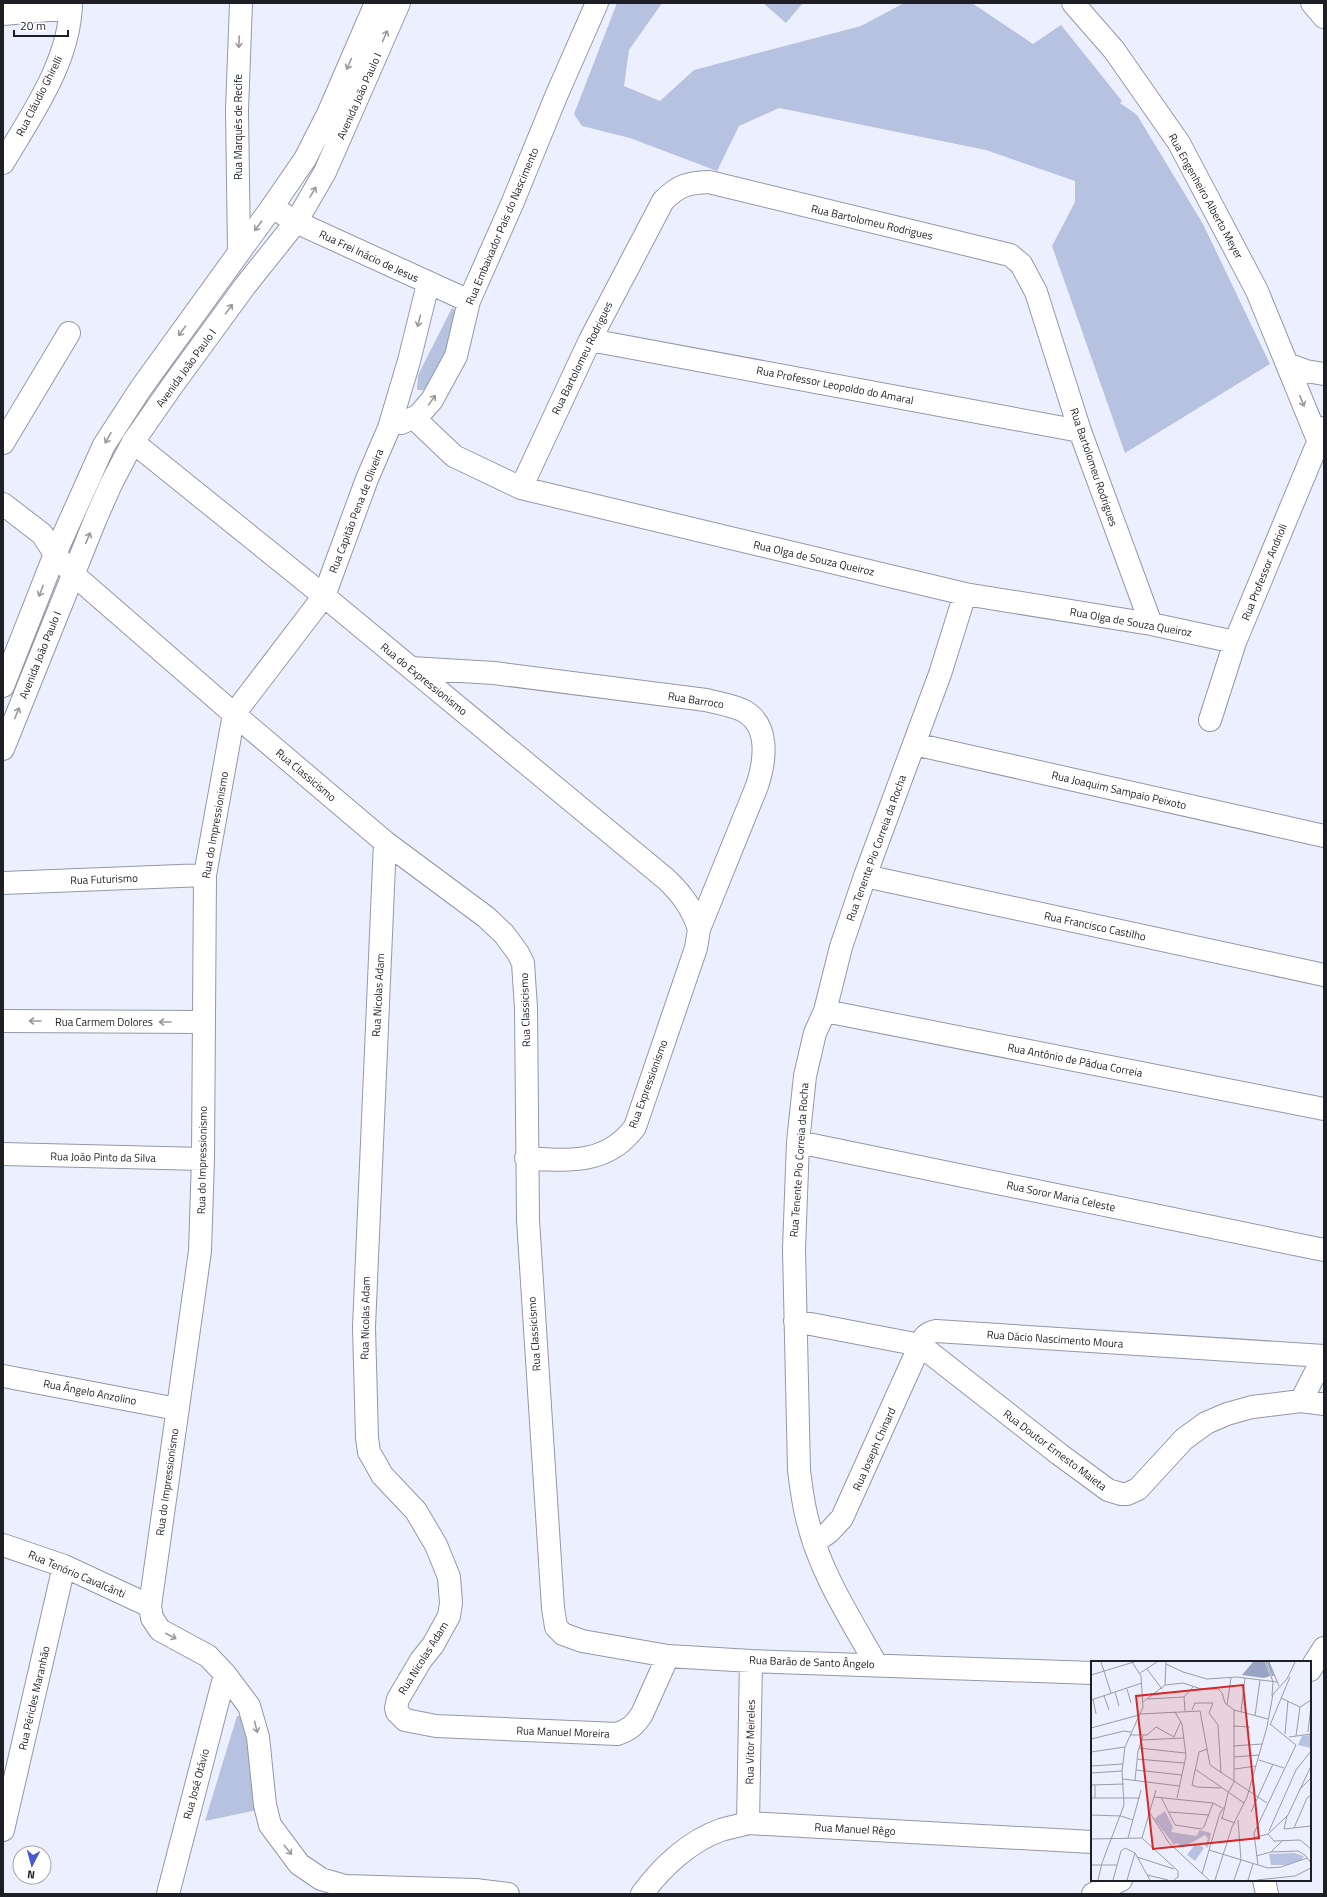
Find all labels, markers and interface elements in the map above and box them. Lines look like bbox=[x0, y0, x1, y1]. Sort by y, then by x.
scale bar bbox=[14, 12, 68, 38]
text: 20 m bbox=[20, 16, 46, 35]
one-way arrow bbox=[382, 30, 389, 42]
one-way arrow bbox=[236, 35, 243, 48]
street label: Avenida João Paulo I bbox=[333, 50, 385, 142]
street label: Rua Cláudio Ghirelli bbox=[12, 53, 66, 139]
one-way arrow bbox=[345, 58, 352, 70]
street label: Rua Marquês de Recife bbox=[230, 74, 246, 180]
street label: Rua Engenheiro Alberto Meyer bbox=[1165, 130, 1247, 262]
street label: Rua Embaixador Pais do Nascimento bbox=[462, 145, 543, 307]
one-way arrow bbox=[310, 186, 318, 198]
street label: Rua Bartolomeu Rodrigues bbox=[810, 200, 934, 244]
one-way arrow bbox=[254, 220, 262, 231]
street label: Rua Frei Inácio de Jesus bbox=[317, 226, 421, 286]
street label: Rua Bartolomeu Rodrigues bbox=[548, 299, 616, 417]
one-way arrow bbox=[225, 303, 233, 314]
one-way arrow bbox=[415, 315, 422, 328]
street label: Avenida João Paulo I bbox=[152, 326, 220, 410]
one-way arrow bbox=[178, 326, 186, 337]
street label: Rua Professor Leopoldo do Amaral bbox=[755, 362, 915, 408]
one-way arrow bbox=[427, 394, 436, 405]
one-way arrow bbox=[1298, 394, 1306, 406]
street label: Rua Bartolomeu Rodrigues bbox=[1066, 406, 1122, 528]
one-way arrow bbox=[104, 432, 112, 444]
street label: Rua Capitão Pena de Oliveira bbox=[325, 446, 387, 576]
street label: Rua Professor Andrioli bbox=[1237, 521, 1291, 623]
one-way arrow bbox=[84, 532, 92, 544]
street label: Rua Olga de Souza Queiroz bbox=[752, 536, 876, 580]
one-way arrow bbox=[36, 584, 44, 596]
street label: Rua Olga de Souza Queiroz bbox=[1069, 603, 1193, 641]
street label: Avenida João Paulo I bbox=[15, 609, 65, 701]
street label: Rua do Expressionismo bbox=[377, 639, 471, 719]
street label: Rua Barroco bbox=[667, 688, 725, 712]
one-way arrow bbox=[14, 708, 22, 720]
street label: Rua Classicismo bbox=[272, 745, 340, 805]
street label: Rua Joaquim Sampaio Peixoto bbox=[1050, 767, 1188, 813]
street label: Rua do Impressionismo bbox=[198, 770, 232, 880]
street label: Rua Tenente Pio Correia da Rocha bbox=[842, 772, 910, 923]
street label: Rua Futurismo bbox=[70, 870, 138, 888]
street label: Rua Francisco Castilho bbox=[1043, 907, 1148, 945]
street label: Rua Nicolas Adam bbox=[368, 953, 388, 1037]
street label: Rua Classicismo bbox=[516, 972, 534, 1048]
street label: Rua Carmem Dolores bbox=[55, 1014, 153, 1030]
one-way arrow bbox=[29, 1017, 42, 1025]
one-way arrow bbox=[159, 1018, 172, 1026]
street label: Rua Expressionismo bbox=[624, 1037, 672, 1131]
street label: Rua Antônio de Pádua Correia bbox=[1006, 1039, 1144, 1081]
street label: Rua Tenente Pio Correia da Rocha bbox=[786, 1082, 812, 1238]
street label: Rua do Impressionismo bbox=[193, 1105, 211, 1214]
street label: Rua João Pinto da Silva bbox=[50, 1148, 156, 1166]
street label: Rua Soror Maria Celeste bbox=[1005, 1177, 1117, 1215]
street label: Rua Nicolas Adam bbox=[356, 1276, 374, 1360]
street label: Rua Classicismo bbox=[523, 1296, 545, 1372]
street label: Rua Dácio Nascimento Moura bbox=[986, 1326, 1124, 1352]
street label: Rua Ângelo Anzolino bbox=[42, 1375, 138, 1409]
street label: Rua Joseph Chinard bbox=[848, 1405, 900, 1493]
street label: Rua Doutor Ernesto Maieta bbox=[1000, 1406, 1110, 1495]
street label: Rua do Impressionismo bbox=[152, 1427, 182, 1537]
street label: Rua Tenório Cavalcânti bbox=[26, 1546, 128, 1602]
street label: Rua Nicolas Adam bbox=[394, 1618, 452, 1698]
one-way arrow bbox=[164, 1632, 176, 1640]
street label: Rua Péricles Maranhão bbox=[14, 1644, 54, 1752]
street label: Rua Barão de Santo Ângelo bbox=[749, 1652, 875, 1672]
inset map bbox=[1091, 1661, 1311, 1881]
street label: Rua Vitor Meireles bbox=[741, 1699, 759, 1785]
one-way arrow bbox=[253, 1720, 260, 1733]
street label: Rua Manuel Moreira bbox=[516, 1722, 610, 1742]
street label: Rua José Otávio bbox=[179, 1747, 213, 1821]
street label: Rua Manuel Rêgo bbox=[814, 1819, 896, 1839]
north arrow bbox=[12, 1845, 52, 1885]
one-way arrow bbox=[283, 1845, 292, 1856]
text: N bbox=[26, 1867, 36, 1883]

